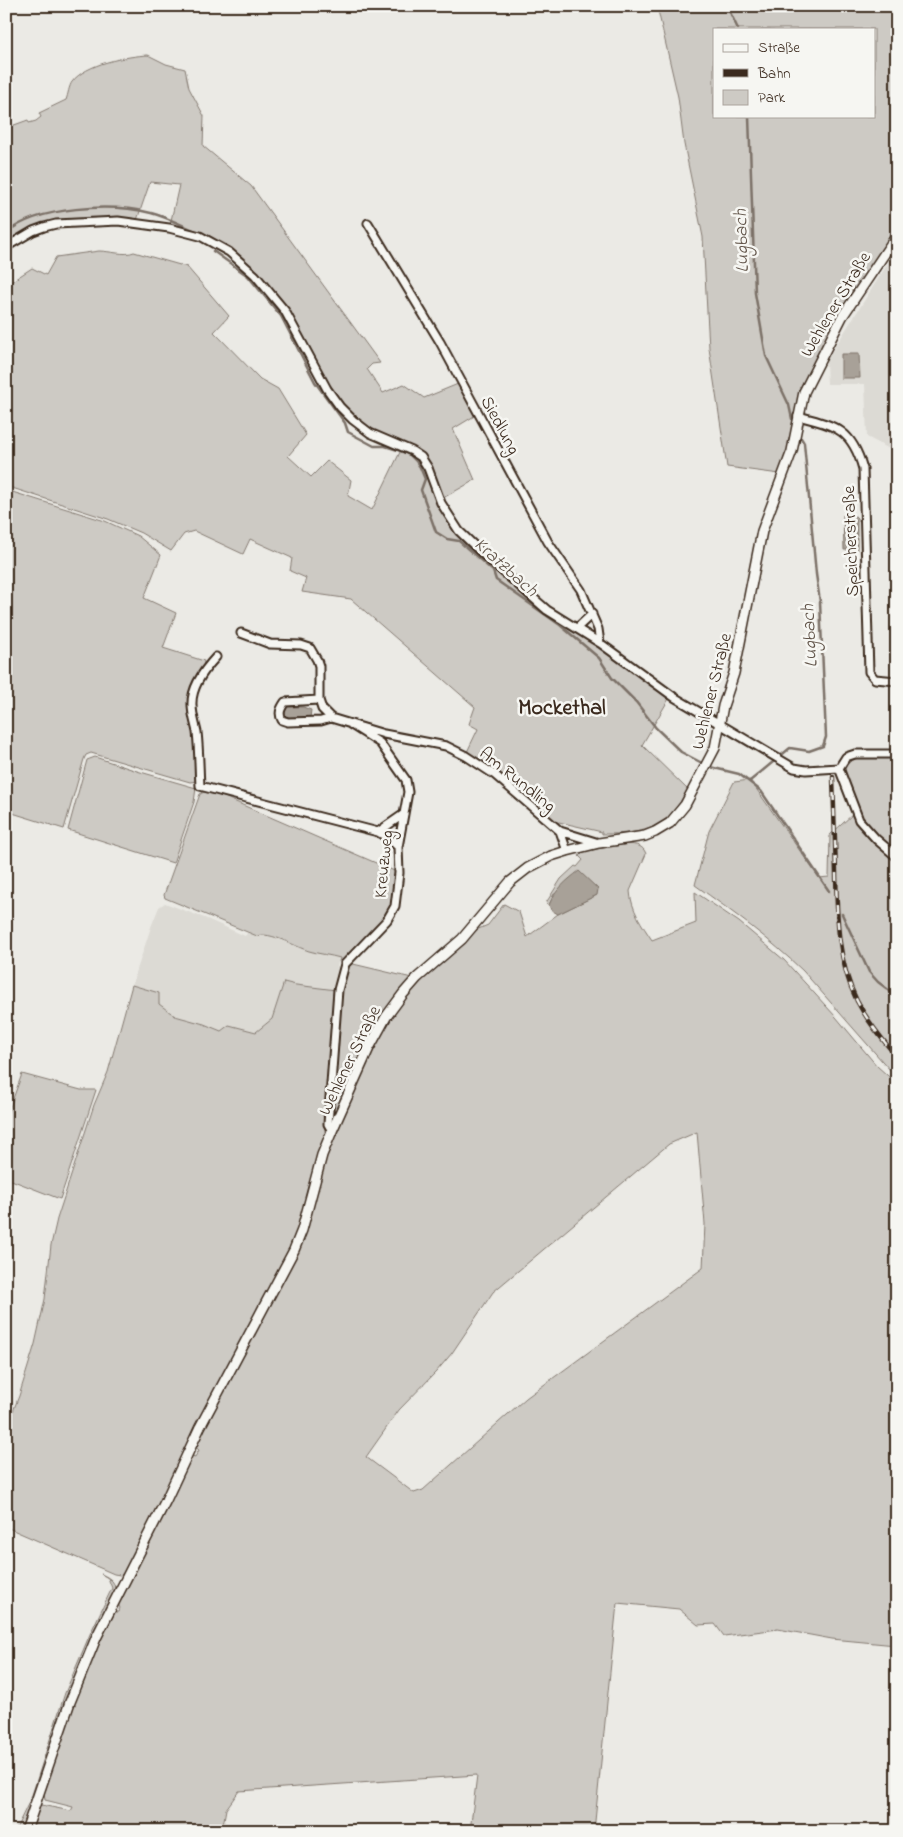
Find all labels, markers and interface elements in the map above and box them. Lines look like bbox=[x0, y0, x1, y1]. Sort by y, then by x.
legend bbox=[713, 28, 876, 118]
text: Straße bbox=[758, 37, 800, 59]
text: Bahn bbox=[757, 63, 791, 85]
text: Park bbox=[758, 87, 786, 109]
water label: Lugbach bbox=[728, 208, 758, 273]
street label: Wehlener Straße bbox=[795, 247, 879, 363]
street label: Siedlung bbox=[472, 392, 526, 460]
street label: Speicherstraße bbox=[837, 484, 867, 597]
water label: Kratzbach bbox=[468, 532, 544, 604]
water label: Lugbach bbox=[795, 602, 827, 668]
street label: Wehlener Straße bbox=[686, 630, 740, 752]
district label: Mockethal bbox=[518, 693, 606, 725]
street label: Am Rundling bbox=[472, 742, 561, 820]
street label: Kreuzweg bbox=[368, 829, 402, 900]
street label: Wehlener Straße bbox=[313, 1001, 389, 1120]

